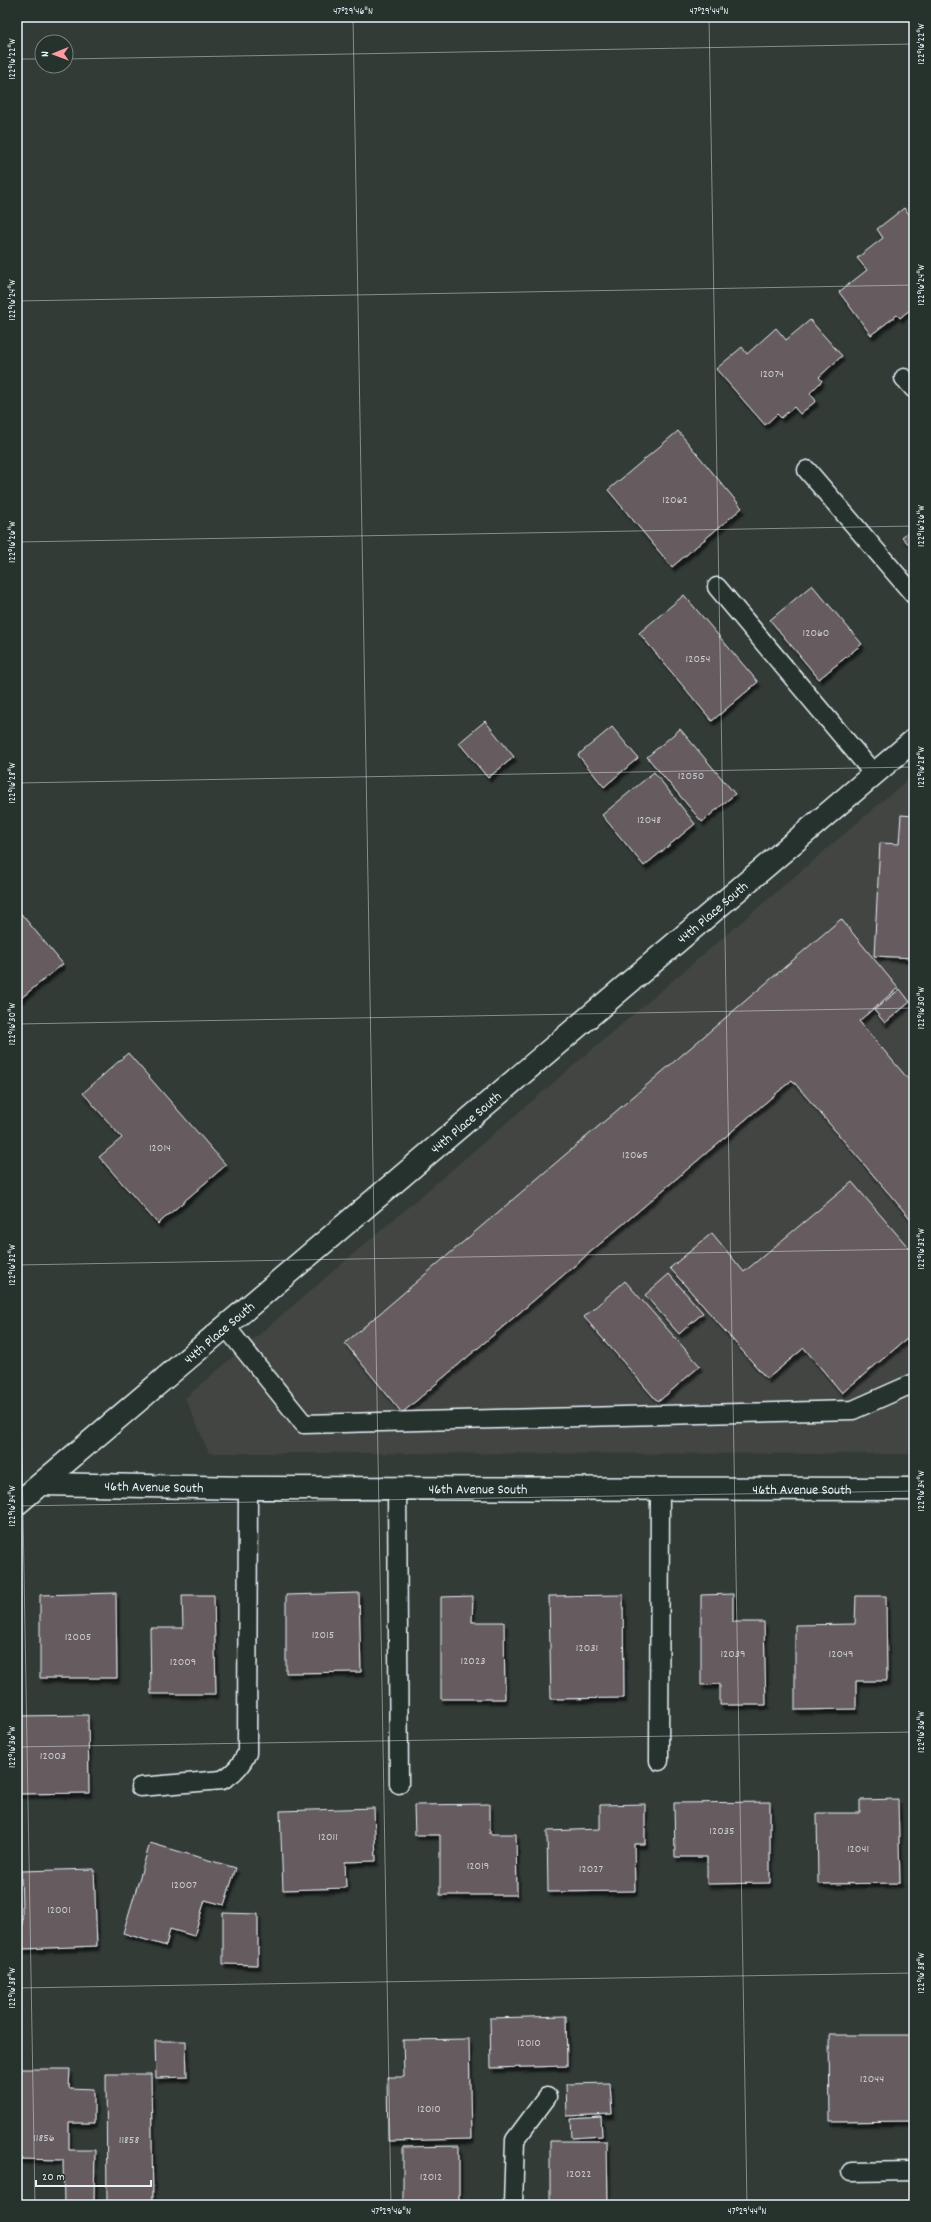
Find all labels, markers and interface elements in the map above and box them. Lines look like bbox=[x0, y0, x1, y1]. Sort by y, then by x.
text: 47°29'46"N bbox=[333, 5, 373, 19]
text: 47°29'44"N bbox=[690, 5, 729, 19]
text: 122°16'22"W bbox=[915, 23, 929, 65]
north arrow bbox=[34, 34, 74, 74]
text: 122°16'22"W bbox=[6, 38, 20, 80]
text: N bbox=[38, 51, 54, 57]
text: 122°16'24"W bbox=[915, 264, 929, 306]
text: 122°16'24"W bbox=[6, 279, 20, 321]
house number: 12074 bbox=[760, 366, 784, 383]
house number: 12062 bbox=[662, 492, 688, 509]
text: 122°16'26"W bbox=[915, 505, 929, 547]
text: 122°16'26"W bbox=[6, 521, 20, 563]
house number: 12060 bbox=[803, 625, 829, 642]
house number: 12054 bbox=[686, 651, 710, 668]
text: 122°16'28"W bbox=[915, 746, 929, 787]
text: 122°16'28"W bbox=[6, 762, 20, 803]
house number: 12050 bbox=[678, 768, 704, 785]
house number: 12048 bbox=[637, 812, 661, 829]
street label: 44th Place South bbox=[673, 877, 753, 950]
text: 122°16'30"W bbox=[915, 987, 929, 1029]
text: 122°16'30"W bbox=[6, 1003, 20, 1045]
street label: 44th Place South bbox=[427, 1088, 507, 1160]
house number: 12014 bbox=[149, 1140, 171, 1157]
house number: 12065 bbox=[622, 1147, 648, 1164]
text: 122°16'32"W bbox=[915, 1228, 929, 1270]
text: 122°16'32"W bbox=[6, 1244, 20, 1286]
street label: 44th Place South bbox=[180, 1298, 260, 1370]
text: 122°16'34"W bbox=[915, 1470, 929, 1512]
street label: 46th Avenue South bbox=[104, 1477, 204, 1499]
street label: 46th Avenue South bbox=[428, 1480, 528, 1500]
street label: 46th Avenue South bbox=[752, 1481, 852, 1501]
text: 122°16'34"W bbox=[6, 1485, 20, 1527]
house number: 12015 bbox=[312, 1627, 334, 1644]
house number: 12005 bbox=[65, 1629, 91, 1646]
house number: 12031 bbox=[576, 1640, 598, 1657]
house number: 12039 bbox=[720, 1646, 746, 1663]
house number: 12049 bbox=[829, 1646, 853, 1663]
house number: 12023 bbox=[461, 1653, 485, 1670]
house number: 12009 bbox=[170, 1654, 196, 1671]
text: 122°16'36"W bbox=[915, 1711, 929, 1753]
text: 122°16'36"W bbox=[6, 1726, 20, 1768]
house number: 12003 bbox=[40, 1748, 66, 1765]
house number: 12035 bbox=[709, 1823, 735, 1840]
house number: 12011 bbox=[318, 1829, 338, 1846]
house number: 12041 bbox=[847, 1841, 869, 1858]
house number: 12019 bbox=[467, 1858, 489, 1875]
house number: 12027 bbox=[579, 1861, 604, 1878]
house number: 12007 bbox=[171, 1877, 197, 1894]
house number: 12001 bbox=[47, 1902, 71, 1919]
text: 122°16'38"W bbox=[915, 1952, 929, 1993]
text: 122°16'38"W bbox=[6, 1967, 20, 2008]
house number: 12010 bbox=[517, 2035, 541, 2052]
house number: 12044 bbox=[860, 2071, 884, 2088]
house number: 12010 bbox=[417, 2101, 441, 2118]
house number: 11856 bbox=[33, 2130, 55, 2147]
house number: 11858 bbox=[119, 2132, 139, 2149]
scale bar bbox=[36, 2162, 151, 2188]
house number: 12022 bbox=[567, 2166, 591, 2183]
text: 20 m bbox=[42, 2169, 65, 2186]
house number: 12012 bbox=[420, 2169, 442, 2186]
text: 47°29'46"N bbox=[371, 2205, 411, 2219]
text: 47°29'44"N bbox=[728, 2205, 767, 2219]

